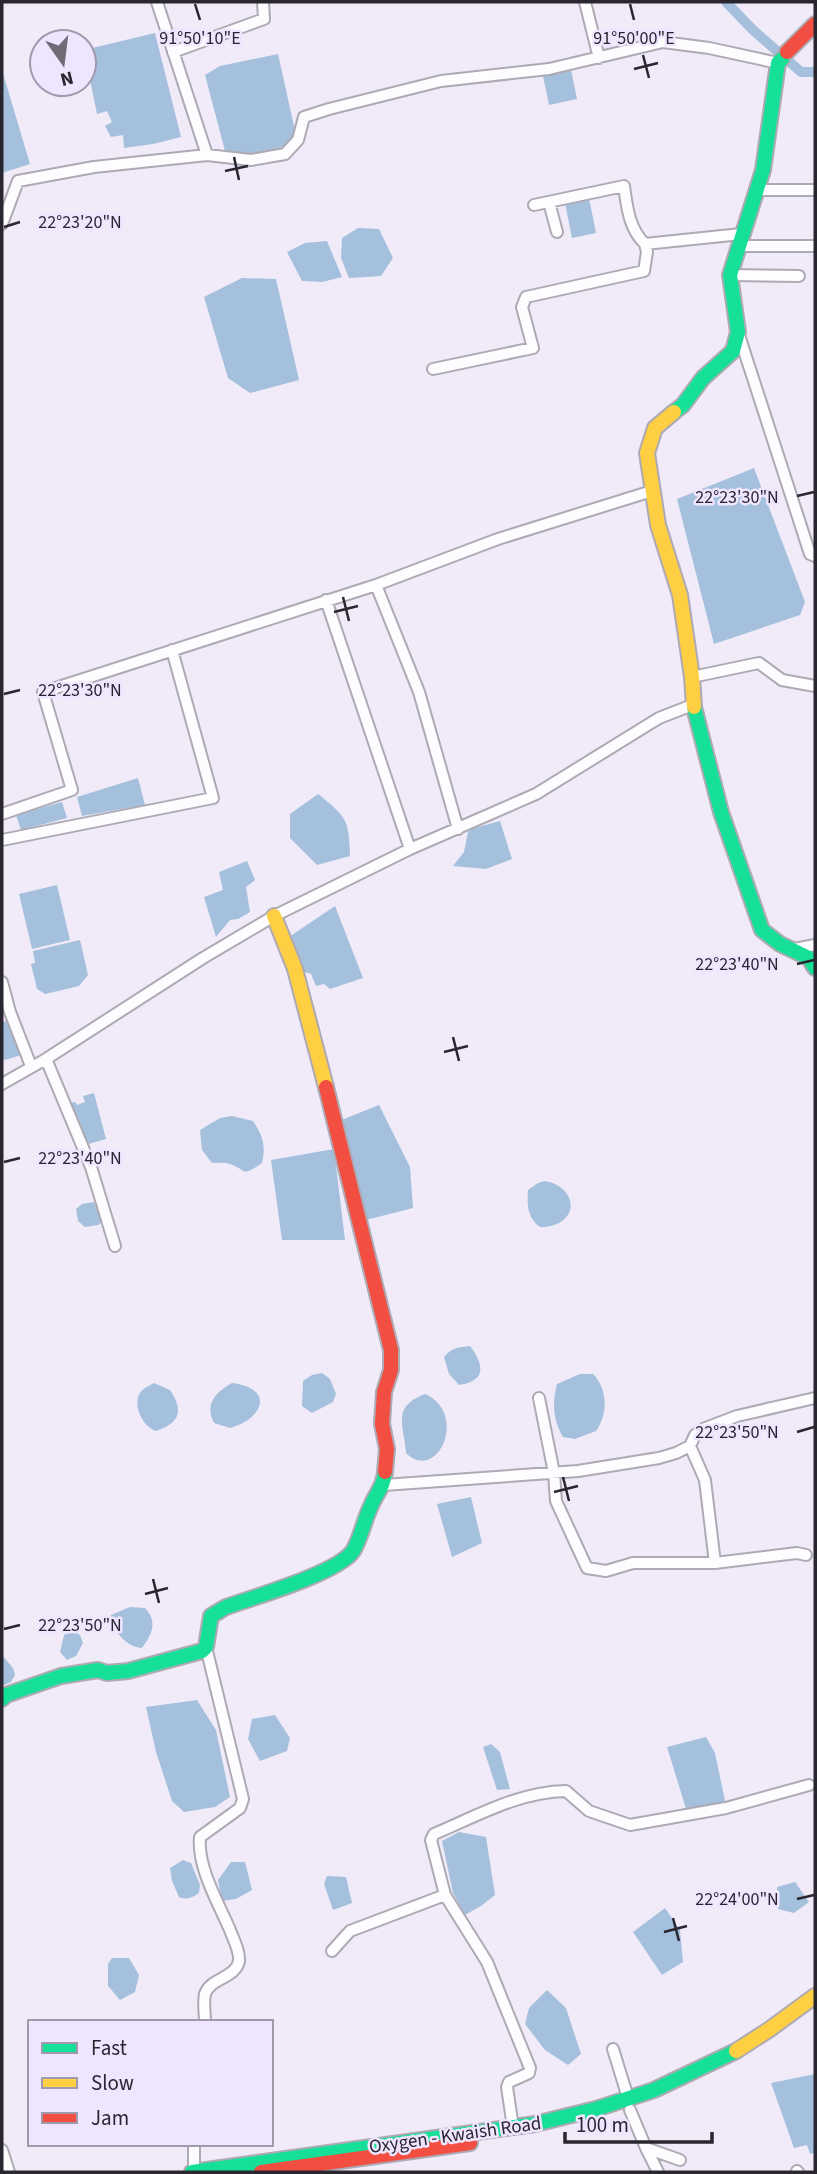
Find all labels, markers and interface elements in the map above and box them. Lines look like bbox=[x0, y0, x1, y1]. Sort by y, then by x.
text: 91°50'10"E bbox=[159, 26, 241, 51]
text: 91°50'00"E bbox=[593, 26, 675, 51]
north arrow bbox=[28, 28, 98, 98]
text: N bbox=[57, 63, 76, 93]
text: 22°23'20"N bbox=[38, 210, 122, 235]
text: 22°23'30"N bbox=[695, 485, 779, 510]
text: 22°23'30"N bbox=[38, 678, 122, 703]
text: 22°23'40"N bbox=[695, 952, 779, 977]
text: 22°23'40"N bbox=[38, 1146, 122, 1171]
text: 22°23'50"N bbox=[695, 1420, 779, 1445]
text: 22°23'50"N bbox=[38, 1613, 122, 1638]
text: 22°24'00"N bbox=[695, 1887, 779, 1912]
legend bbox=[28, 2020, 273, 2146]
text: Fast bbox=[91, 2033, 127, 2063]
text: Slow bbox=[91, 2068, 134, 2098]
scale bar bbox=[565, 2100, 712, 2144]
text: Jam bbox=[91, 2103, 129, 2133]
street label: Oxygen - Kwaish Road bbox=[367, 2110, 543, 2161]
text: 100 m bbox=[576, 2110, 629, 2140]

